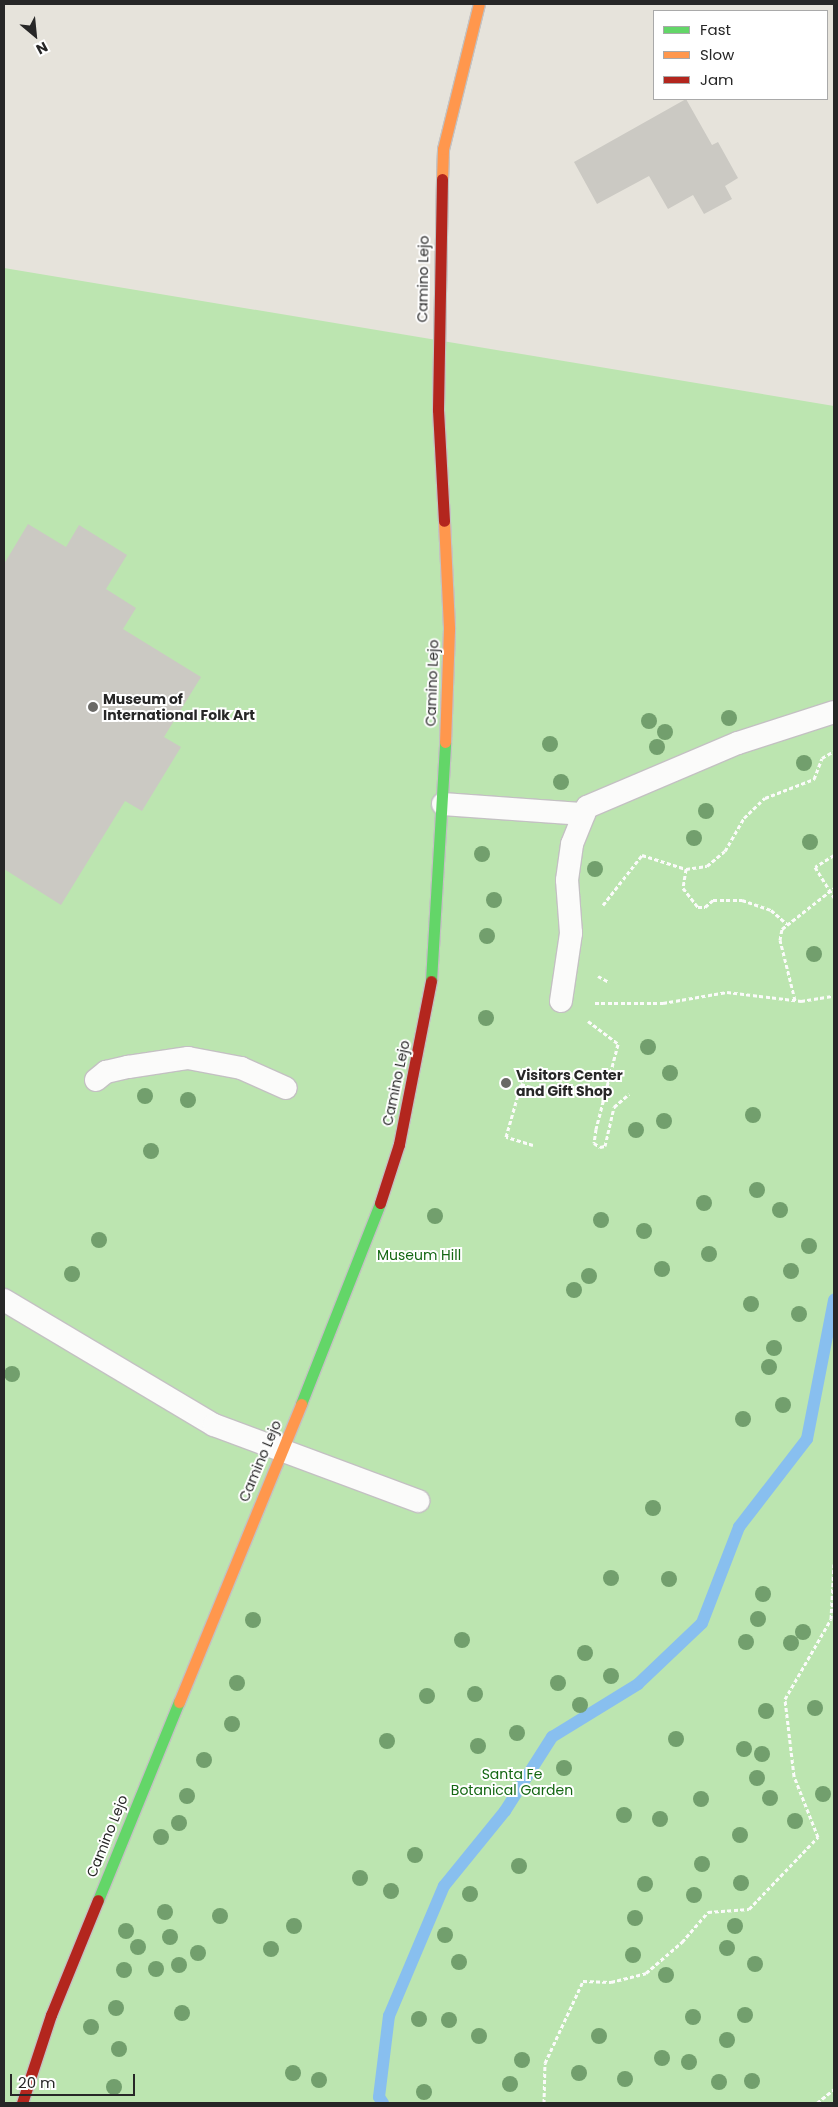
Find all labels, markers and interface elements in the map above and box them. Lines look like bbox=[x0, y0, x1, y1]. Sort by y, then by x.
north arrow bbox=[10, 10, 60, 60]
legend bbox=[653, 10, 828, 100]
text: Fast bbox=[700, 19, 731, 40]
text: N bbox=[33, 37, 51, 60]
text: Slow bbox=[700, 44, 734, 65]
text: Jam bbox=[700, 69, 734, 90]
street label: Camino Lejo bbox=[414, 235, 432, 323]
street label: Camino Lejo bbox=[422, 639, 442, 727]
place label: Museum of International Folk Art bbox=[103, 691, 255, 724]
marker: Museum of International Folk Art bbox=[87, 701, 99, 713]
street label: Camino Lejo bbox=[379, 1039, 413, 1127]
place label: Visitors Center and Gift Shop bbox=[516, 1067, 623, 1100]
marker: Visitors Center and Gift Shop bbox=[500, 1077, 512, 1089]
park label: Museum Hill bbox=[377, 1247, 461, 1263]
street label: Camino Lejo bbox=[235, 1418, 285, 1504]
park label: Santa Fe Botanical Garden bbox=[451, 1766, 573, 1798]
street label: Camino Lejo bbox=[83, 1793, 131, 1879]
scale bar bbox=[12, 2064, 138, 2096]
text: 20 m bbox=[18, 2072, 56, 2093]

